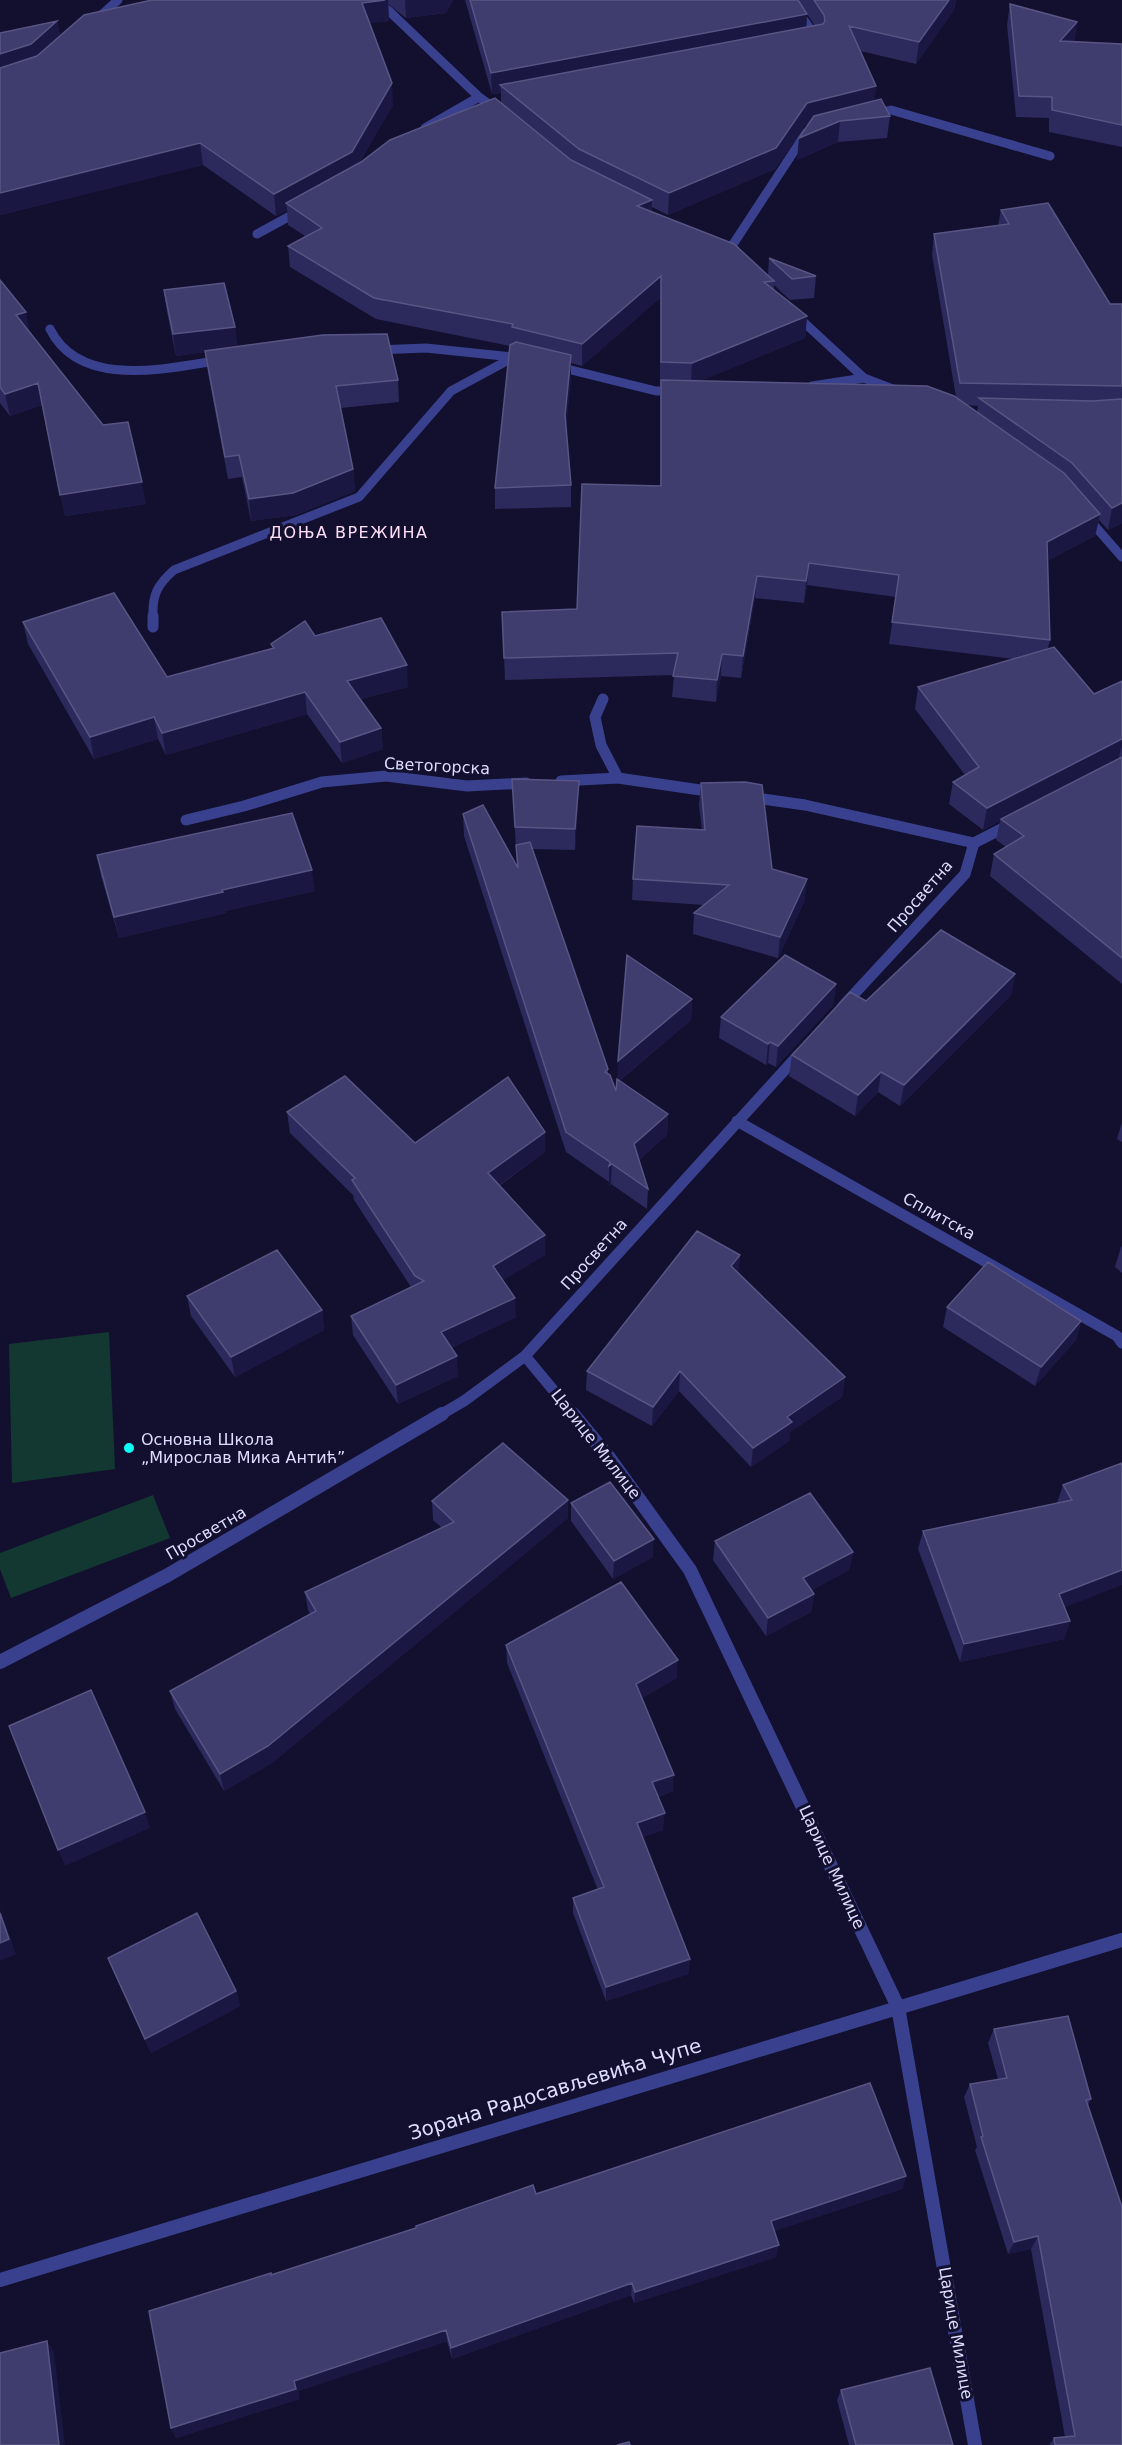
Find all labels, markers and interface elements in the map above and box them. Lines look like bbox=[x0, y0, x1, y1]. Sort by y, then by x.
district label: ДОЊА ВРЕЖИНА bbox=[270, 523, 428, 542]
street label: Светогорска bbox=[383, 754, 491, 778]
street label: Просветна bbox=[883, 856, 957, 936]
street label: Сплитска bbox=[899, 1188, 979, 1244]
street label: Просветна bbox=[557, 1214, 631, 1294]
street label: Царице Милице bbox=[547, 1385, 645, 1503]
place label: Основна Школа „Мирослав Мика Антић” bbox=[141, 1430, 345, 1467]
marker: Основна Школа „Мирослав Мика Антић” bbox=[122, 1441, 136, 1455]
street label: Просветна bbox=[162, 1502, 250, 1564]
street label: Царице Милице bbox=[795, 1802, 869, 1932]
street label: Зорана Радосављевића Чупе bbox=[406, 2033, 704, 2145]
street label: Царице Милице bbox=[935, 2265, 977, 2401]

